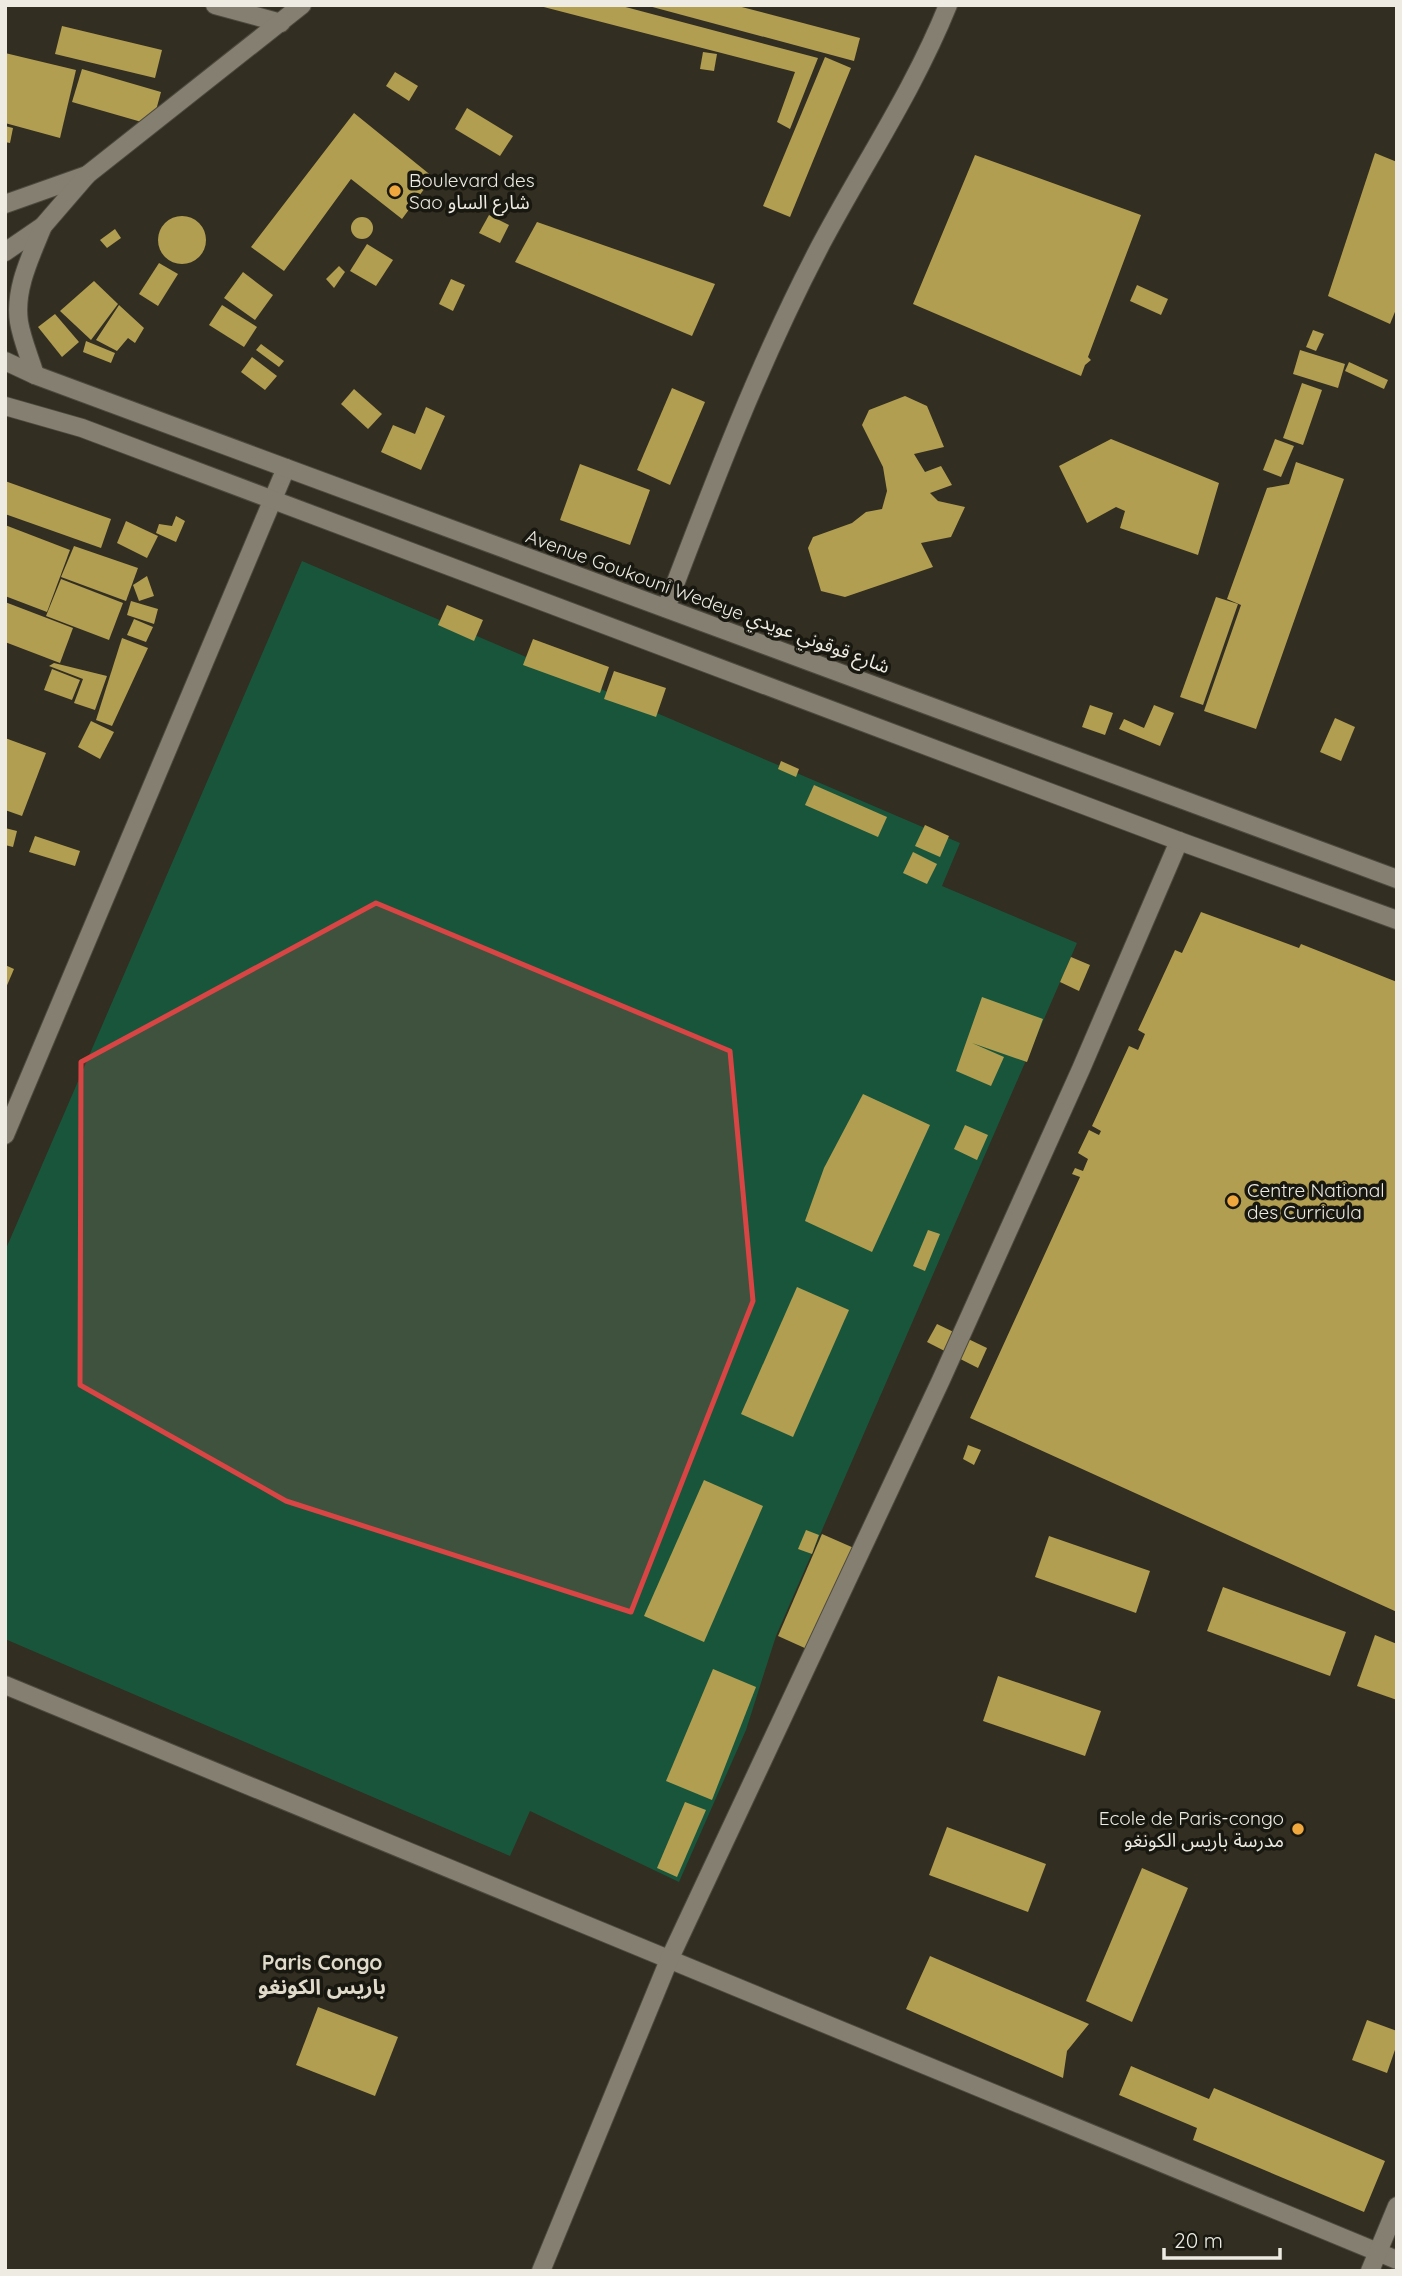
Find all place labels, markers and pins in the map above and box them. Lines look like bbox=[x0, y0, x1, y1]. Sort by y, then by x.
place label: Boulevard des Sao شارع الساو bbox=[409, 168, 535, 216]
marker: Boulevard des Sao شارع الساو bbox=[387, 183, 403, 199]
place label: Centre National des Curricula bbox=[1247, 1178, 1385, 1224]
marker: Centre National des Curricula bbox=[1225, 1193, 1241, 1209]
place label: Ecole de Paris-congo مدرسة باريس الكونغو bbox=[1099, 1806, 1284, 1852]
marker: Ecole de Paris-congo مدرسة باريس الكونغو bbox=[1290, 1821, 1306, 1837]

